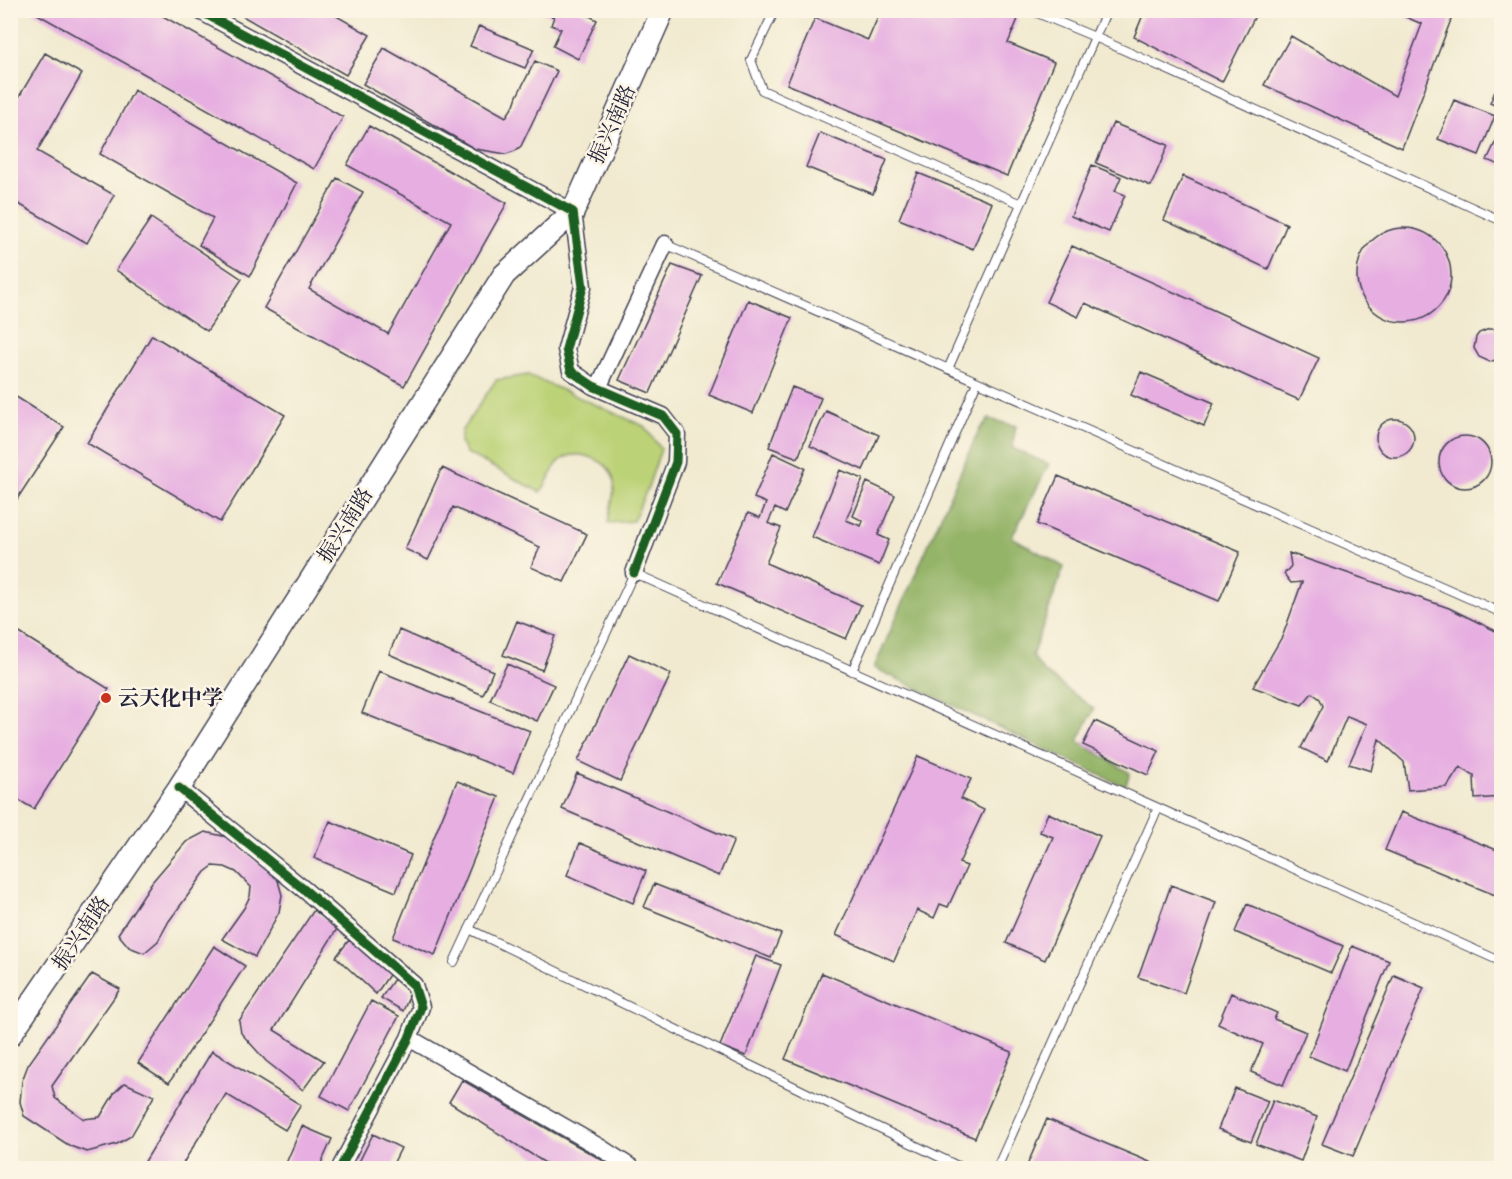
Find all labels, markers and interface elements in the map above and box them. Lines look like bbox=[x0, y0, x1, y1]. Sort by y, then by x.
street label: 振兴南路 bbox=[583, 80, 642, 168]
street label: 振兴南路 bbox=[312, 482, 379, 568]
place label: 云天化中学 bbox=[118, 685, 223, 712]
marker: 云天化中学 bbox=[99, 691, 113, 705]
street label: 振兴南路 bbox=[47, 891, 116, 976]

